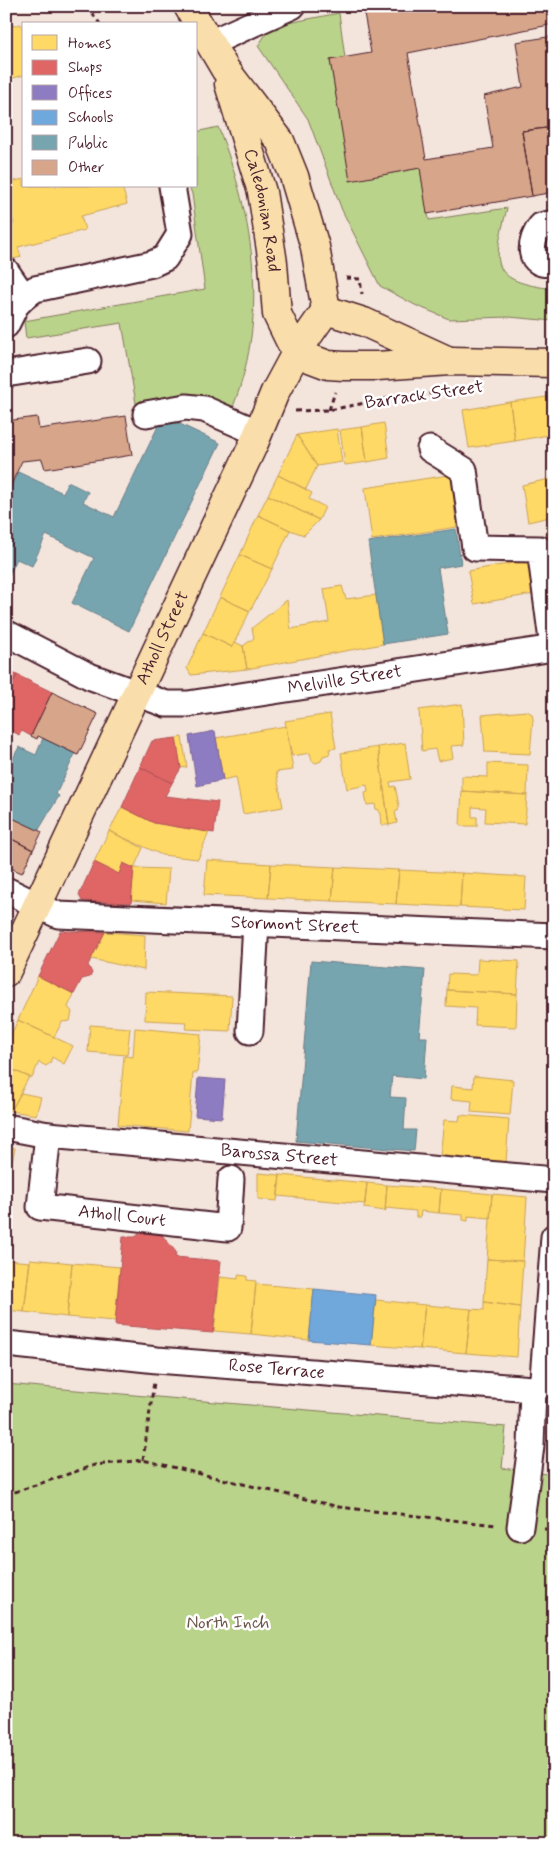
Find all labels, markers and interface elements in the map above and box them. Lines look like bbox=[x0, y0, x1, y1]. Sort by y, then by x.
legend bbox=[22, 22, 198, 188]
text: Homes bbox=[68, 34, 111, 54]
text: Shops bbox=[68, 58, 103, 78]
text: Offices bbox=[68, 84, 112, 104]
text: Schools bbox=[68, 108, 114, 128]
text: Public bbox=[68, 134, 108, 154]
street label: Caledonian Road bbox=[238, 146, 286, 273]
text: Other bbox=[68, 158, 104, 178]
street label: Barrack Street bbox=[363, 375, 485, 415]
street label: Atholl Street bbox=[130, 587, 195, 689]
street label: Melville Street bbox=[286, 659, 404, 701]
street label: Stormont Street bbox=[230, 910, 360, 940]
street label: Barossa Street bbox=[220, 1138, 339, 1173]
street label: Atholl Court bbox=[77, 1199, 167, 1233]
street label: Rose Terrace bbox=[228, 1354, 326, 1385]
park label: North Inch bbox=[187, 1611, 269, 1635]

